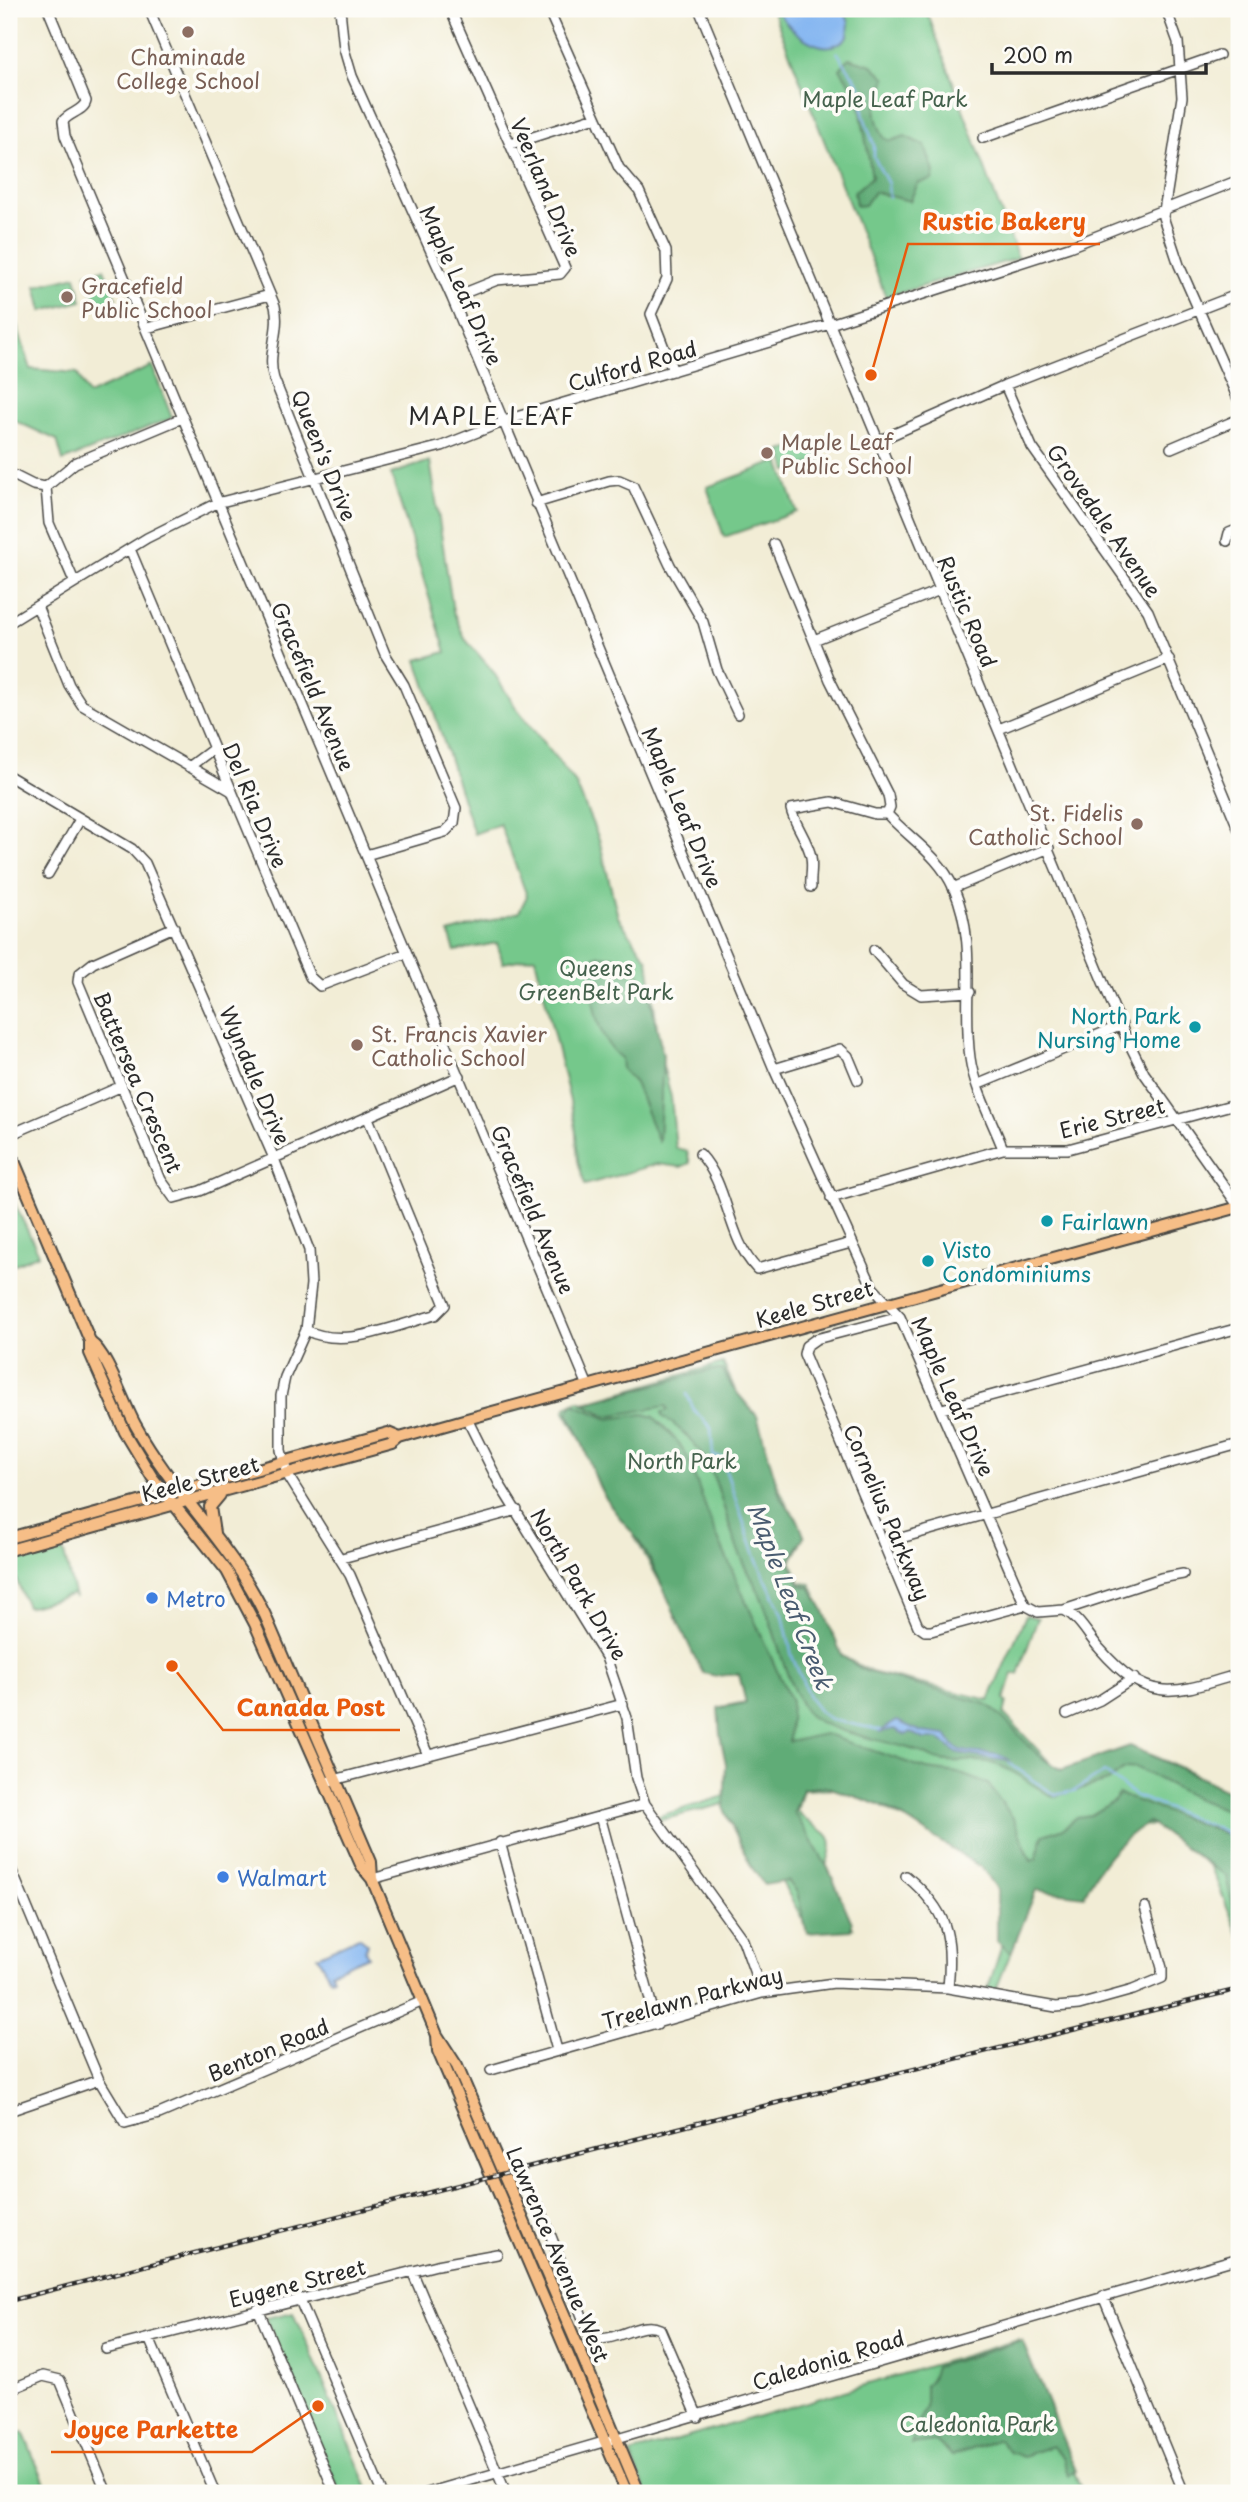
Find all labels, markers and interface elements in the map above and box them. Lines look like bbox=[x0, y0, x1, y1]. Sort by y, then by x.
marker: Chaminade College School bbox=[180, 24, 196, 40]
scale bar bbox=[992, 32, 1206, 76]
text: 200 m bbox=[1003, 38, 1073, 70]
place label: Chaminade College School bbox=[116, 40, 260, 96]
park label: Maple Leaf Park bbox=[802, 82, 968, 114]
street label: Veerland Drive bbox=[503, 113, 591, 261]
street label: Maple Leaf Drive bbox=[412, 200, 512, 370]
callout: Rustic Bakery bbox=[908, 200, 1100, 244]
text: Rustic Bakery bbox=[922, 203, 1086, 238]
place label: Gracefield Public School bbox=[81, 269, 213, 325]
marker: Gracefield Public School bbox=[59, 289, 75, 305]
street label: Culford Road bbox=[564, 331, 700, 399]
street label: Queen's Drive bbox=[284, 384, 366, 526]
district label: MAPLE LEAF bbox=[408, 398, 576, 433]
place label: Maple Leaf Public School bbox=[781, 425, 913, 481]
street label: Grovedale Avenue bbox=[1040, 437, 1170, 603]
marker: Maple Leaf Public School bbox=[759, 445, 775, 461]
street label: Rustic Road bbox=[930, 550, 1006, 672]
street label: Gracefield Avenue bbox=[264, 597, 364, 775]
street label: Maple Leaf Drive bbox=[635, 722, 731, 892]
street label: Del Ria Drive bbox=[215, 737, 297, 873]
place label: St. Fidelis Catholic School bbox=[968, 796, 1123, 852]
marker: St. Fidelis Catholic School bbox=[1129, 816, 1145, 832]
park label: Queens GreenBelt Park bbox=[518, 951, 674, 1007]
street label: Battersea Crescent bbox=[86, 986, 192, 1178]
place label: North Park Nursing Home bbox=[1037, 999, 1181, 1055]
street label: Wyndale Drive bbox=[212, 1001, 300, 1149]
place label: St. Francis Xavier Catholic School bbox=[371, 1017, 547, 1073]
marker: North Park Nursing Home bbox=[1187, 1019, 1203, 1035]
marker: St. Francis Xavier Catholic School bbox=[349, 1037, 365, 1053]
street label: Erie Street bbox=[1056, 1088, 1168, 1146]
street label: Gracefield Avenue bbox=[484, 1120, 584, 1298]
place label: Fairlawn bbox=[1061, 1205, 1149, 1237]
marker: Fairlawn bbox=[1039, 1213, 1055, 1229]
place label: Visto Condominiums bbox=[942, 1233, 1091, 1289]
marker: Visto Condominiums bbox=[920, 1253, 936, 1269]
street label: Keele Street bbox=[752, 1271, 876, 1335]
street label: Maple Leaf Drive bbox=[904, 1311, 1004, 1481]
street label: Cornelius Parkway bbox=[836, 1419, 940, 1605]
park label: North Park bbox=[627, 1444, 737, 1476]
street label: Keele Street bbox=[138, 1447, 262, 1509]
water label: Maple Leaf Creek bbox=[739, 1498, 843, 1695]
street label: North Park Drive bbox=[523, 1502, 637, 1666]
place label: Metro bbox=[166, 1582, 226, 1614]
marker: Metro bbox=[144, 1590, 160, 1606]
callout: Canada Post bbox=[223, 1686, 400, 1730]
text: Canada Post bbox=[237, 1689, 386, 1724]
place label: Walmart bbox=[237, 1861, 327, 1893]
marker: Walmart bbox=[215, 1869, 231, 1885]
street label: Treelawn Parkway bbox=[598, 1957, 786, 2037]
street label: Benton Road bbox=[202, 2009, 334, 2089]
street label: Lawrence Avenue West bbox=[499, 2141, 619, 2367]
street label: Eugene Street bbox=[225, 2250, 369, 2314]
street label: Caledonia Road bbox=[748, 2321, 908, 2397]
park label: Caledonia Park bbox=[899, 2407, 1055, 2439]
callout: Joyce Parkette bbox=[51, 2408, 252, 2452]
text: Joyce Parkette bbox=[64, 2411, 239, 2446]

